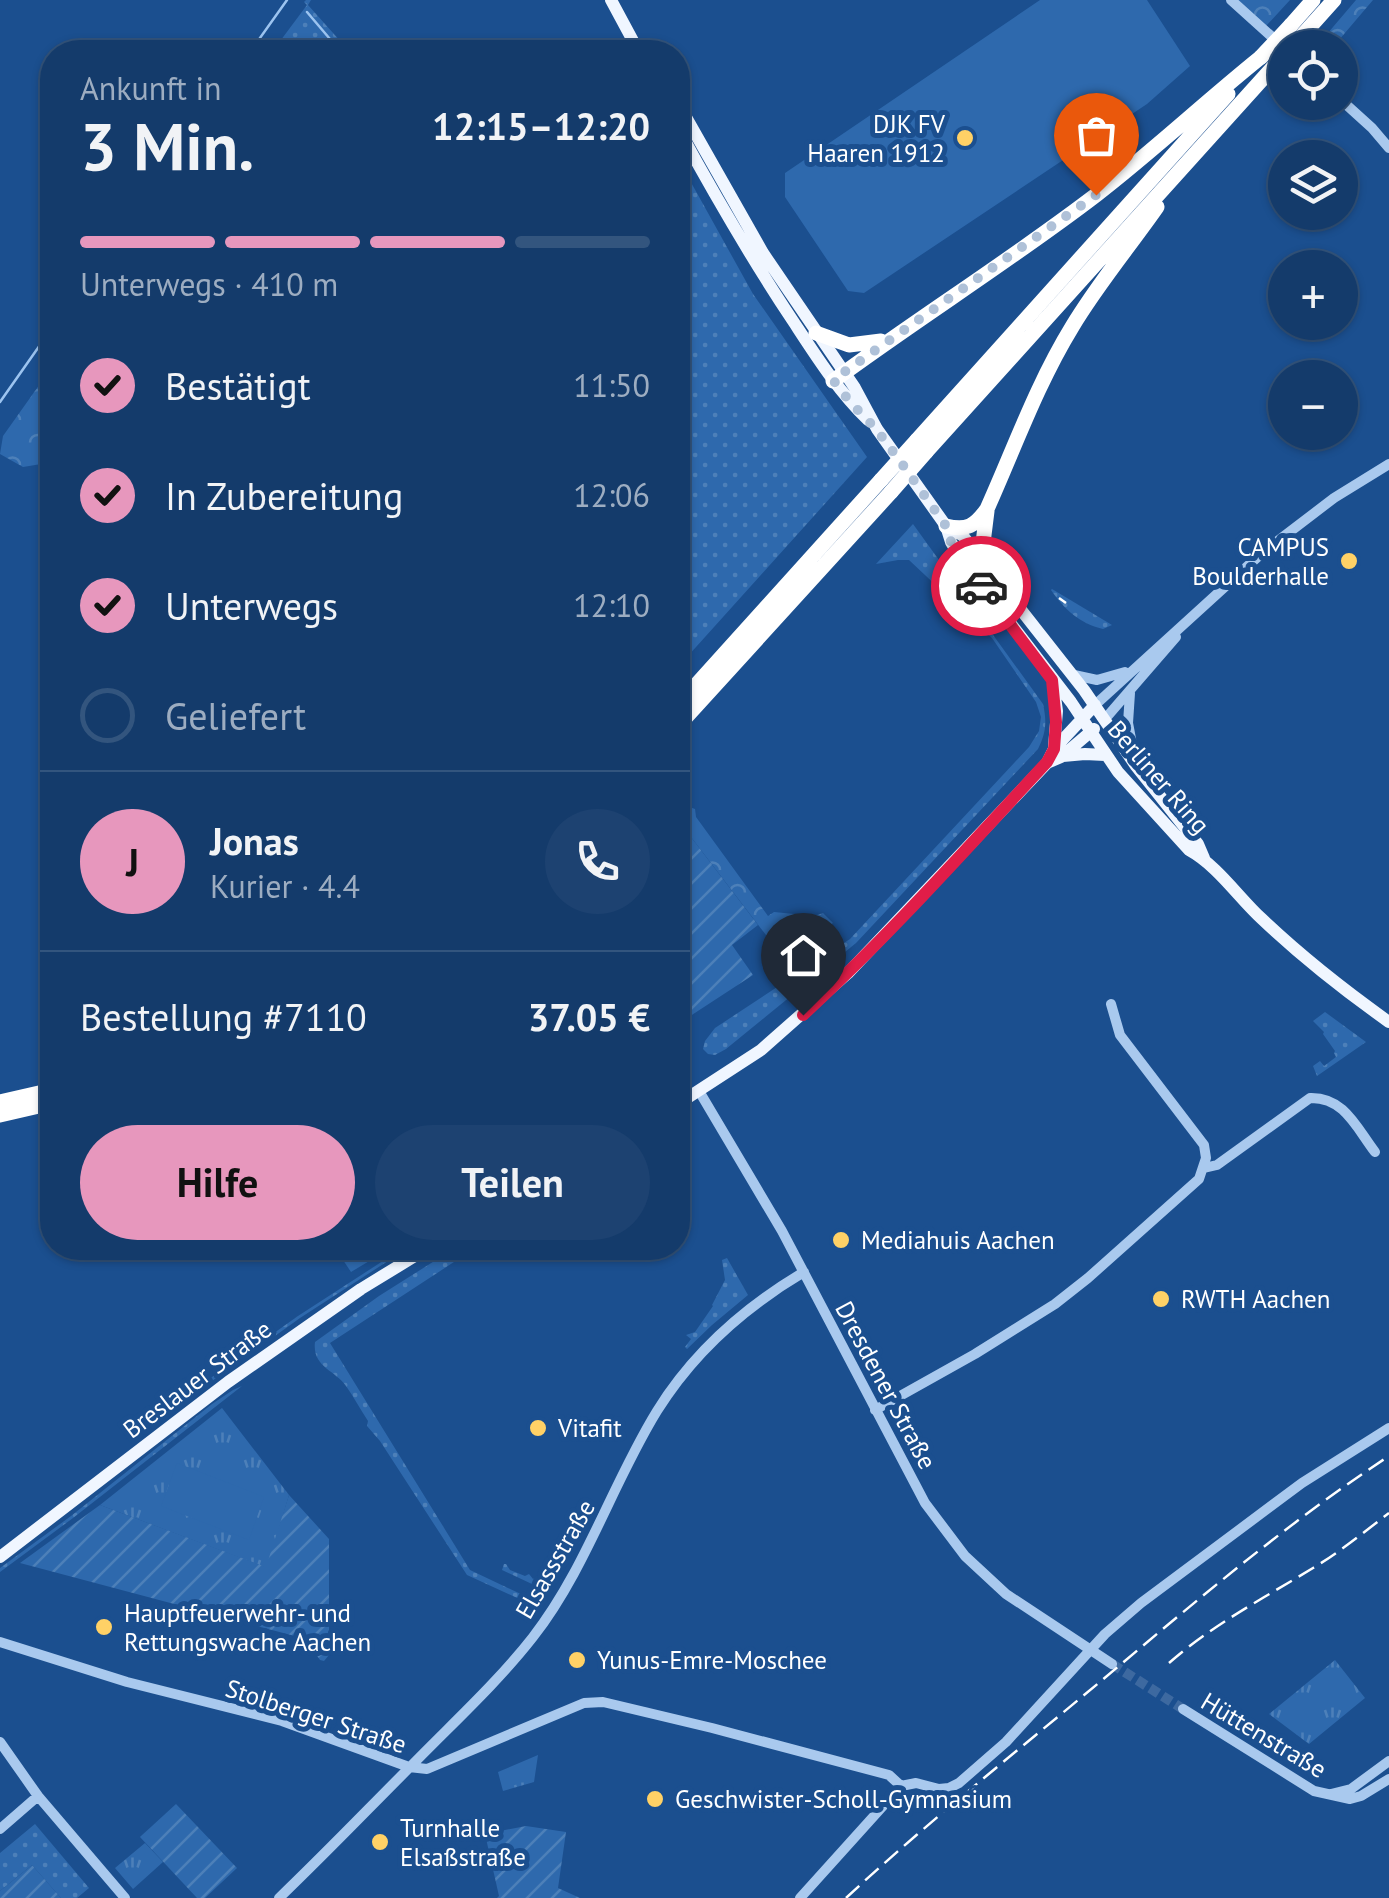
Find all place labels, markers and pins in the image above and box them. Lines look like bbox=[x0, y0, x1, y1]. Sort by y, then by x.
pin bbox=[1054, 93, 1139, 196]
place label: DJK FV Haaren 1912 bbox=[807, 108, 946, 169]
marker: DJK FV Haaren 1912 bbox=[954, 127, 976, 149]
place label: CAMPUS Boulderhalle bbox=[1192, 531, 1329, 592]
marker: CAMPUS Boulderhalle bbox=[1338, 550, 1360, 572]
pin bbox=[761, 913, 846, 1016]
place label: Mediahuis Aachen bbox=[861, 1224, 1055, 1256]
marker: Mediahuis Aachen bbox=[830, 1229, 852, 1251]
place label: RWTH Aachen bbox=[1181, 1283, 1330, 1315]
marker: RWTH Aachen bbox=[1150, 1288, 1172, 1310]
place label: Vitafit bbox=[557, 1412, 622, 1444]
marker: Vitafit bbox=[527, 1417, 549, 1439]
place label: Hauptfeuerwehr- und Rettungswache Aachen bbox=[124, 1597, 371, 1658]
marker: Hauptfeuerwehr- und Rettungswache Aachen bbox=[93, 1616, 115, 1638]
place label: Yunus-Emre-Moschee bbox=[597, 1644, 827, 1676]
marker: Yunus-Emre-Moschee bbox=[566, 1649, 588, 1671]
place label: Geschwister-Scholl-Gymnasium bbox=[675, 1783, 1012, 1815]
marker: Geschwister-Scholl-Gymnasium bbox=[644, 1788, 666, 1810]
place label: Turnhalle Elsaßstraße bbox=[400, 1812, 526, 1873]
marker: Turnhalle Elsaßstraße bbox=[369, 1831, 391, 1853]

